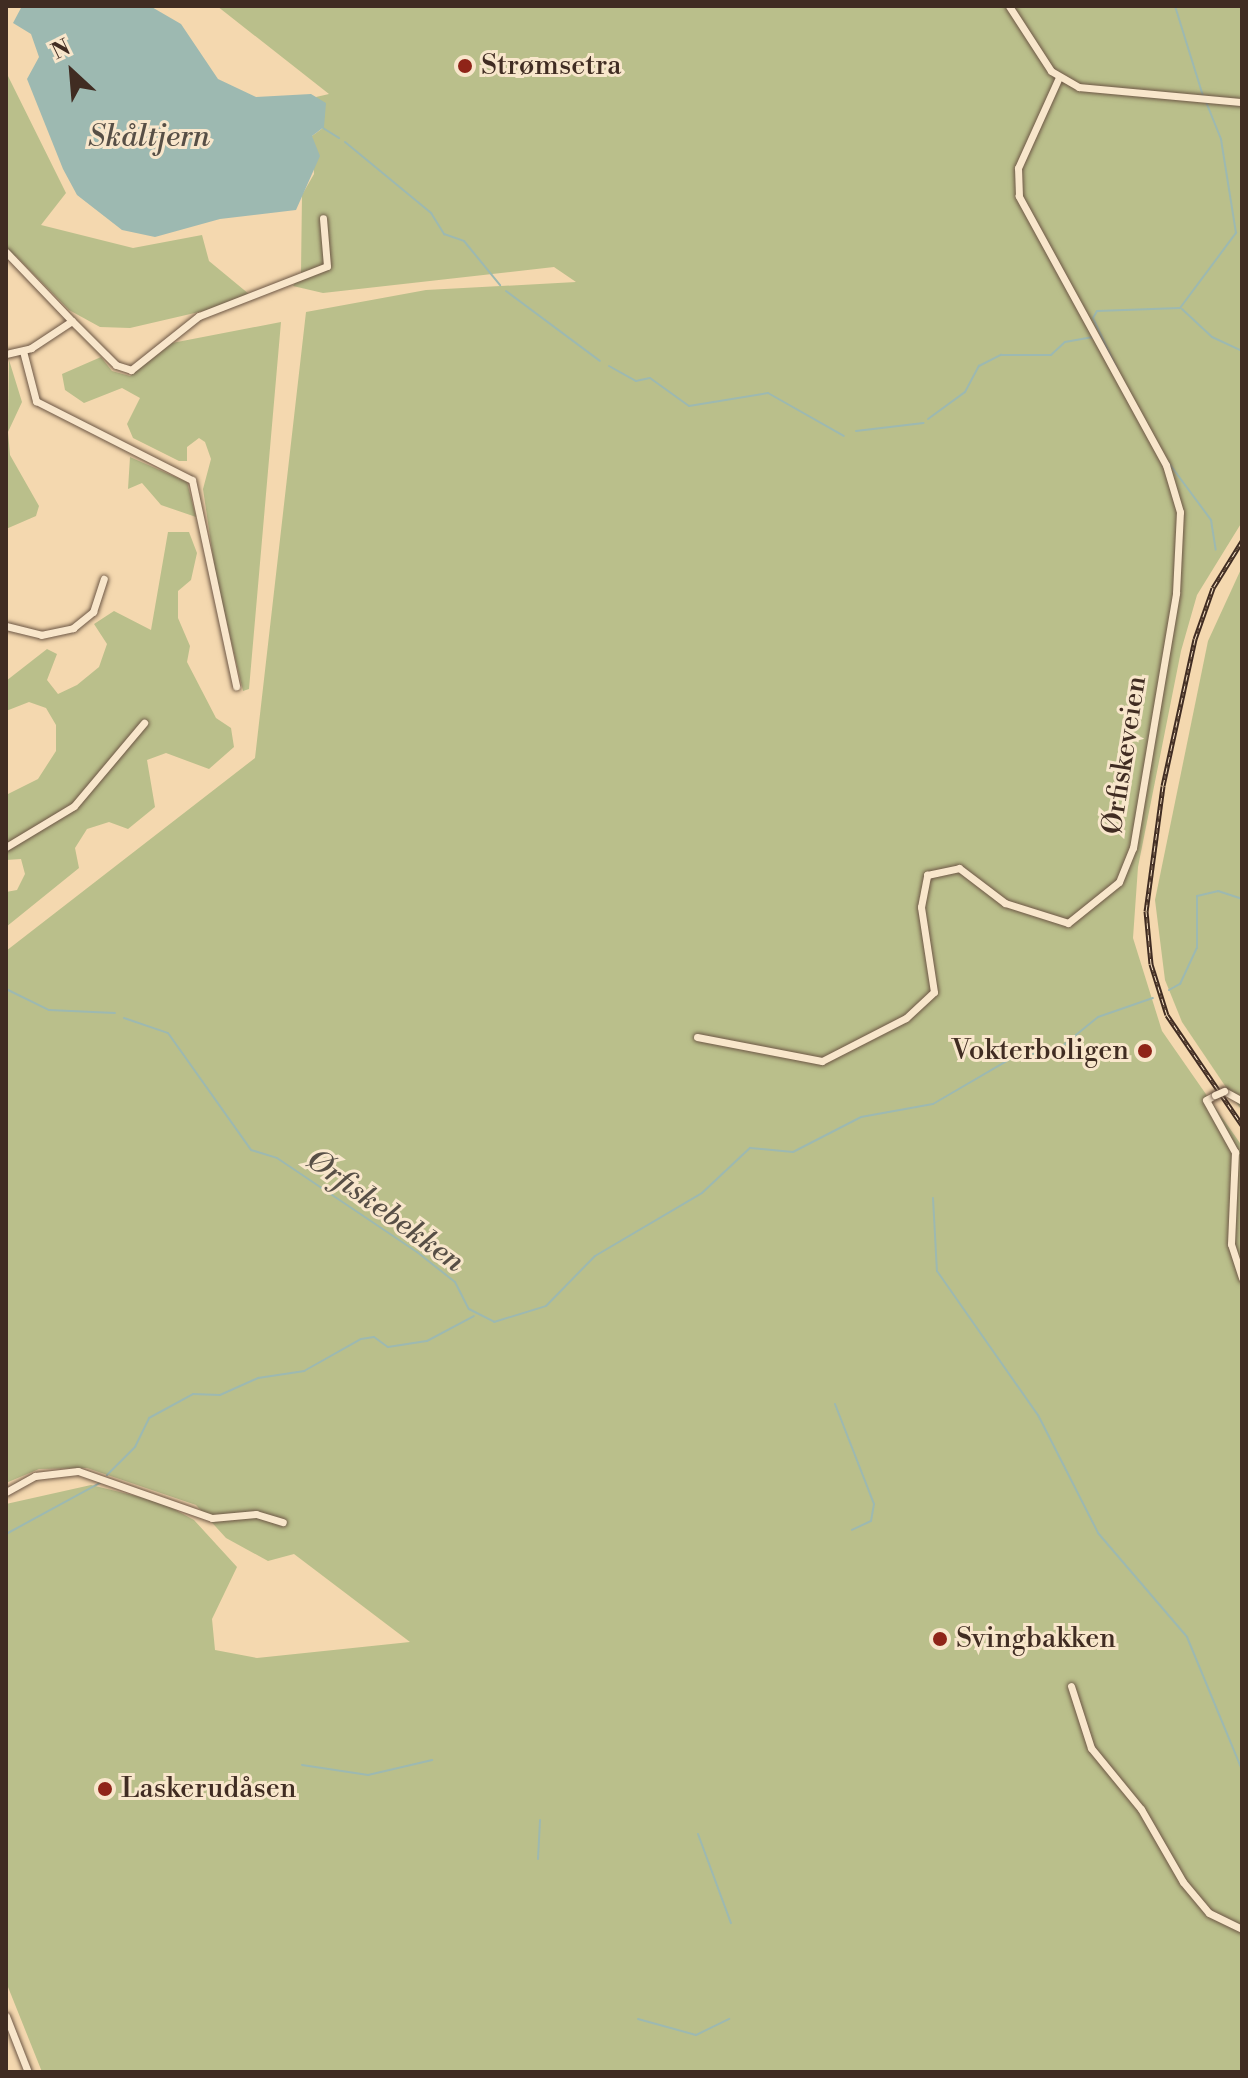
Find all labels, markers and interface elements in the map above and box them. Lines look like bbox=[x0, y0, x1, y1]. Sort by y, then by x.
north arrow bbox=[32, 32, 112, 112]
text: N bbox=[48, 34, 75, 66]
place label: Strømsetra bbox=[481, 49, 621, 83]
marker: Strømsetra bbox=[456, 57, 474, 75]
water label: Skåltjern bbox=[88, 119, 210, 155]
street label: Ørfiskeveien bbox=[1096, 674, 1154, 836]
place label: Vokterboligen bbox=[951, 1034, 1129, 1068]
marker: Vokterboligen bbox=[1136, 1042, 1154, 1060]
water label: Ørfiskebekken bbox=[299, 1142, 471, 1280]
place label: Svingbakken bbox=[956, 1622, 1116, 1656]
marker: Svingbakken bbox=[931, 1630, 949, 1648]
place label: Laskerudåsen bbox=[121, 1772, 297, 1806]
marker: Laskerudåsen bbox=[96, 1780, 114, 1798]

